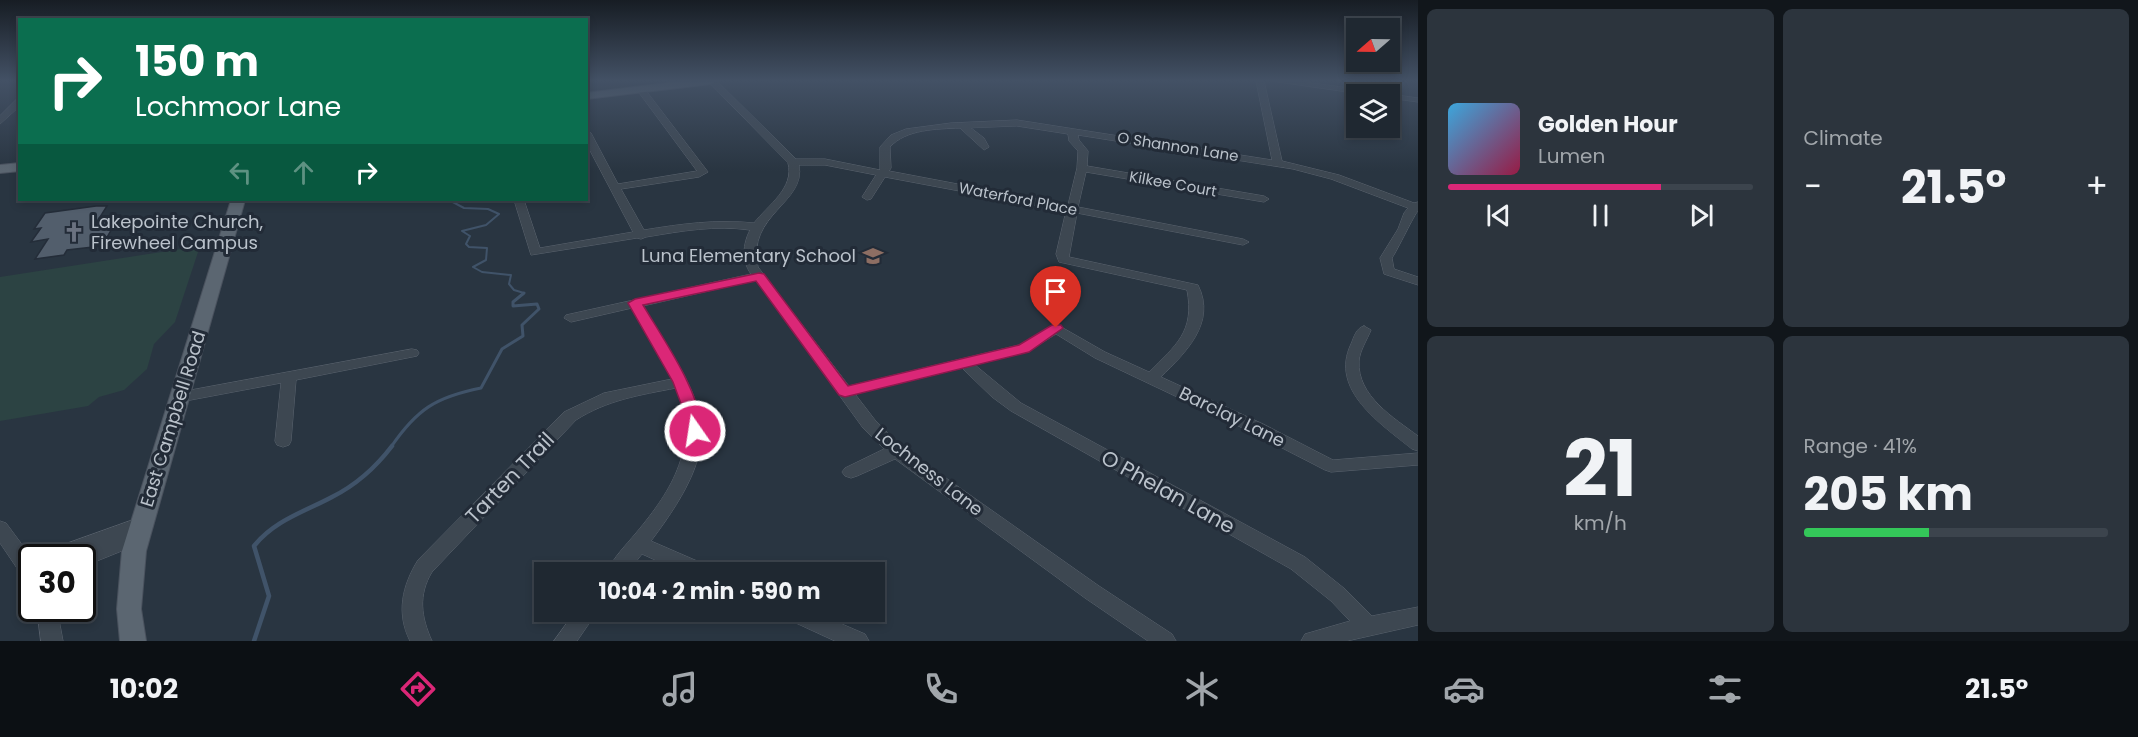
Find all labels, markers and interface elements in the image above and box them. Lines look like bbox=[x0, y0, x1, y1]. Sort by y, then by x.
north arrow bbox=[1346, 18, 1400, 72]
map controls bbox=[1346, 18, 1400, 138]
text: 150 m bbox=[135, 32, 259, 91]
icon: right bbox=[36, 42, 114, 120]
button: layers bbox=[1346, 84, 1400, 138]
text: Lochmoor Lane bbox=[135, 88, 341, 125]
text: Golden Hour bbox=[1538, 109, 1678, 140]
text: Climate bbox=[1804, 124, 1883, 152]
street label: O Shannon Lane bbox=[1116, 127, 1240, 166]
text: Lumen bbox=[1538, 142, 1605, 170]
icon: left bbox=[224, 156, 257, 189]
icon: ahead bbox=[287, 156, 320, 189]
icon: right bbox=[350, 156, 383, 189]
text: 21.5° bbox=[1901, 156, 2006, 219]
text: − bbox=[1804, 163, 1822, 210]
text: + bbox=[2085, 163, 2108, 210]
street label: Kilkee Court bbox=[1128, 165, 1219, 202]
street label: Waterford Place bbox=[957, 177, 1079, 220]
icon: previous bbox=[1482, 199, 1515, 232]
icon: pause bbox=[1584, 199, 1617, 232]
icon: next bbox=[1685, 199, 1718, 232]
place label: Lakepointe Church, Firewheel Campus bbox=[91, 209, 264, 255]
church icon: Lakepointe Church, Firewheel Campus bbox=[62, 220, 86, 244]
place label: Luna Elementary School bbox=[641, 243, 856, 268]
school or university icon: Luna Elementary School bbox=[861, 244, 885, 268]
pin bbox=[1030, 266, 1081, 328]
icon: arrive bbox=[1039, 275, 1072, 308]
street label: East Campbell Road bbox=[134, 328, 211, 510]
street label: Barclay Lane bbox=[1175, 380, 1289, 453]
position arrow bbox=[663, 399, 727, 463]
text: 21 bbox=[1563, 414, 1637, 523]
street label: Lochness Lane bbox=[870, 422, 988, 522]
street label: Tarten Trail bbox=[459, 426, 561, 530]
text: Range · 41% bbox=[1804, 432, 1917, 460]
street label: O Phelan Lane bbox=[1096, 443, 1240, 540]
text: 205 km bbox=[1804, 463, 1973, 526]
text: km/h bbox=[1574, 509, 1627, 537]
speed limit sign: 30 bbox=[18, 544, 96, 622]
text: 10:04 · 2 min · 590 m bbox=[599, 576, 820, 607]
icon: directions bbox=[397, 668, 439, 710]
icon: music bbox=[659, 668, 701, 710]
icon: phone bbox=[920, 668, 962, 710]
icon: climate bbox=[1181, 668, 1223, 710]
icon: car bbox=[1443, 668, 1485, 710]
icon: filters bbox=[1704, 668, 1746, 710]
text: 10:02 bbox=[110, 670, 178, 707]
text: 21.5° bbox=[1965, 670, 2028, 707]

